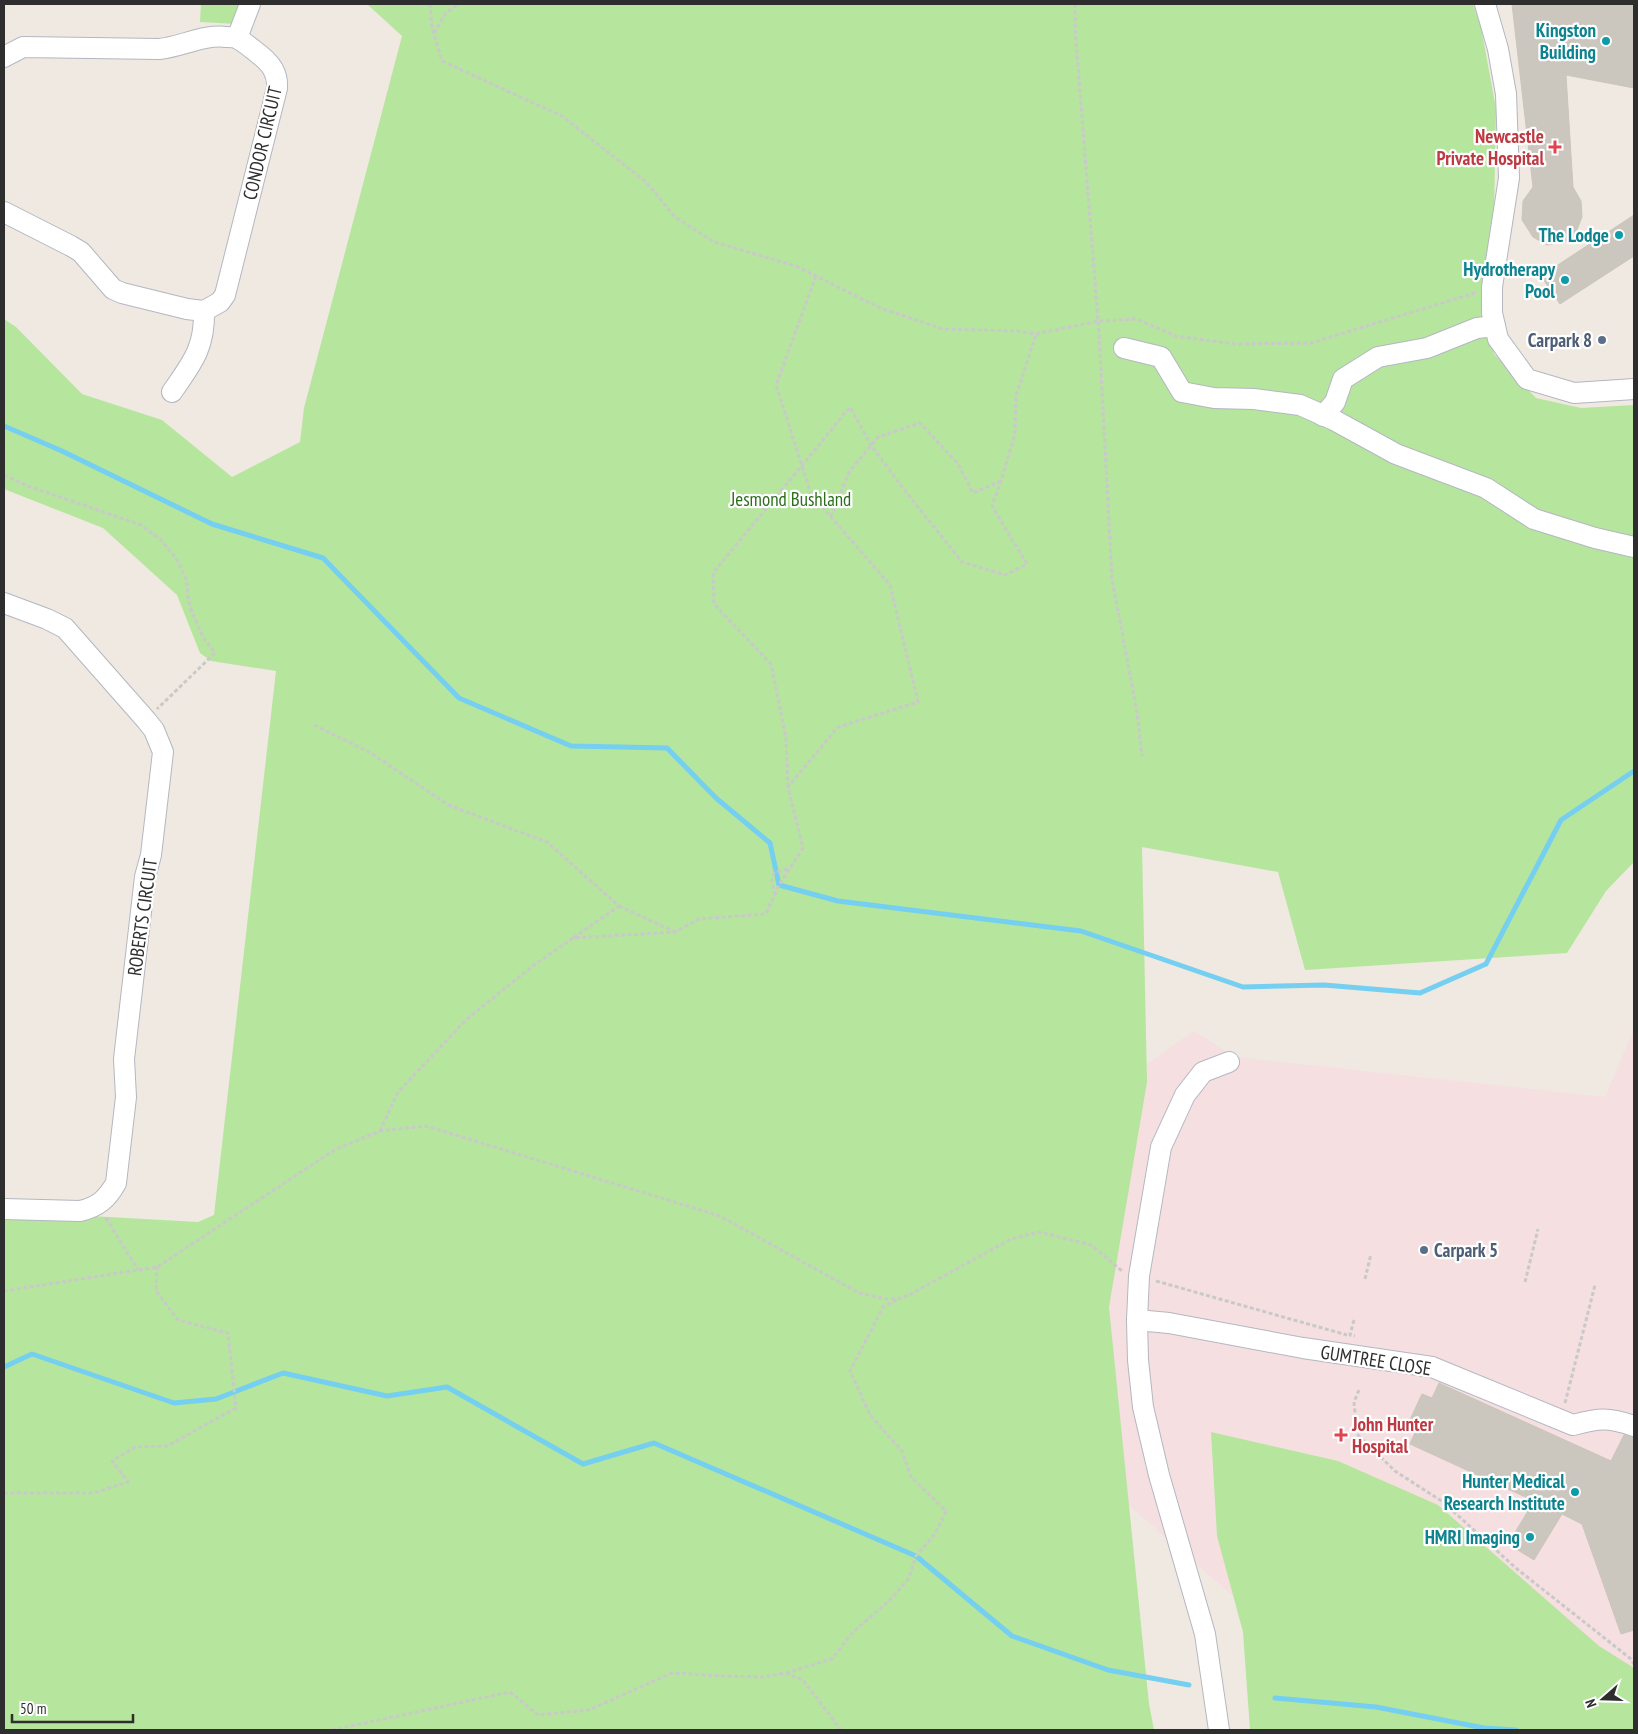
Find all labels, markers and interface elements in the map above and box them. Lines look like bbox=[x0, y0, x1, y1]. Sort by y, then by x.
place label: Kingston Building bbox=[1536, 18, 1596, 64]
marker: Kingston Building bbox=[1600, 35, 1612, 47]
street label: CONDOR CIRCUIT bbox=[237, 83, 287, 202]
place label: Newcastle Private Hospital bbox=[1437, 124, 1544, 170]
marker: Newcastle Private Hospital bbox=[1548, 140, 1562, 154]
place label: The Lodge bbox=[1538, 223, 1609, 247]
marker: The Lodge bbox=[1613, 229, 1625, 241]
place label: Hydrotherapy Pool bbox=[1463, 257, 1555, 303]
marker: Hydrotherapy Pool bbox=[1559, 274, 1571, 286]
place label: Carpark 8 bbox=[1528, 328, 1592, 352]
marker: Carpark 8 bbox=[1596, 334, 1608, 346]
park label: Jesmond Bushland bbox=[730, 487, 851, 511]
street label: ROBERTS CIRCUIT bbox=[122, 856, 162, 977]
place label: Carpark 5 bbox=[1434, 1238, 1498, 1262]
marker: Carpark 5 bbox=[1418, 1244, 1430, 1256]
street label: GUMTREE CLOSE bbox=[1319, 1339, 1433, 1381]
place label: John Hunter Hospital bbox=[1351, 1412, 1434, 1458]
marker: John Hunter Hospital bbox=[1334, 1428, 1348, 1442]
place label: Hunter Medical Research Institute bbox=[1444, 1469, 1565, 1515]
marker: Hunter Medical Research Institute bbox=[1569, 1486, 1581, 1498]
place label: HMRI Imaging bbox=[1425, 1525, 1520, 1549]
marker: HMRI Imaging bbox=[1524, 1531, 1536, 1543]
north arrow bbox=[1578, 1674, 1628, 1724]
scale bar bbox=[12, 1692, 134, 1724]
text: N bbox=[1581, 1697, 1601, 1710]
text: 50 m bbox=[20, 1699, 46, 1718]

